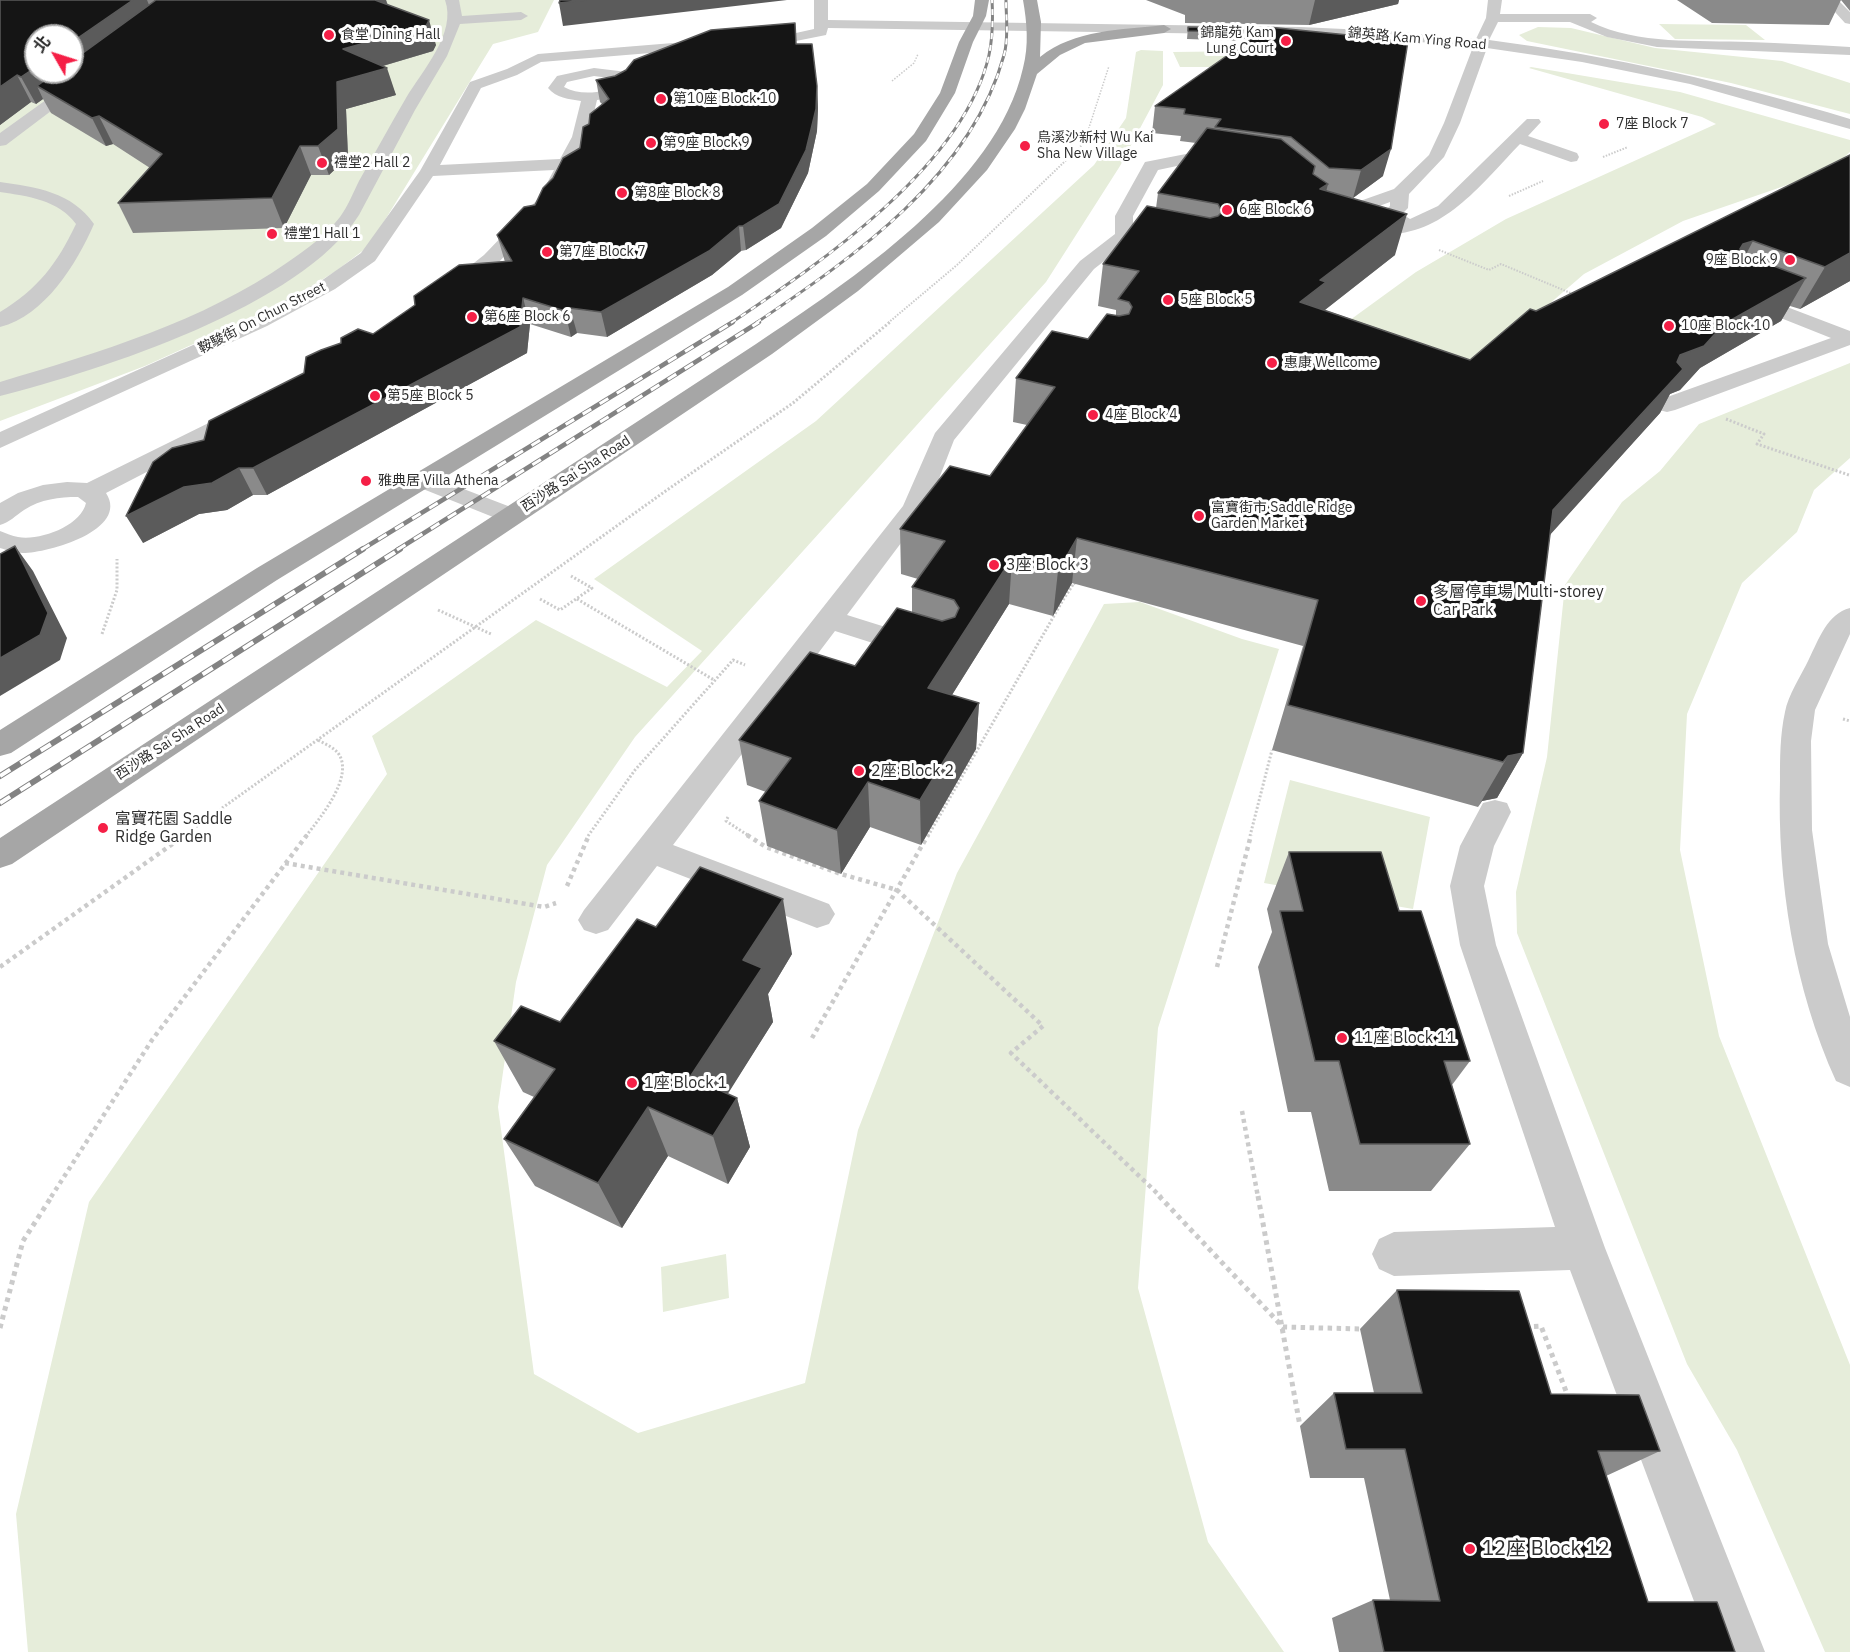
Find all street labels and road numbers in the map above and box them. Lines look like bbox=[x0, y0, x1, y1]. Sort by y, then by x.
street label: 錦英路 Kam Ying Road bbox=[1347, 25, 1487, 53]
street label: 鞍駿街 On Chun Street bbox=[195, 279, 329, 357]
street label: 西沙路 Sai Sha Road bbox=[518, 432, 634, 516]
street label: 西沙路 Sai Sha Road bbox=[112, 700, 228, 784]

